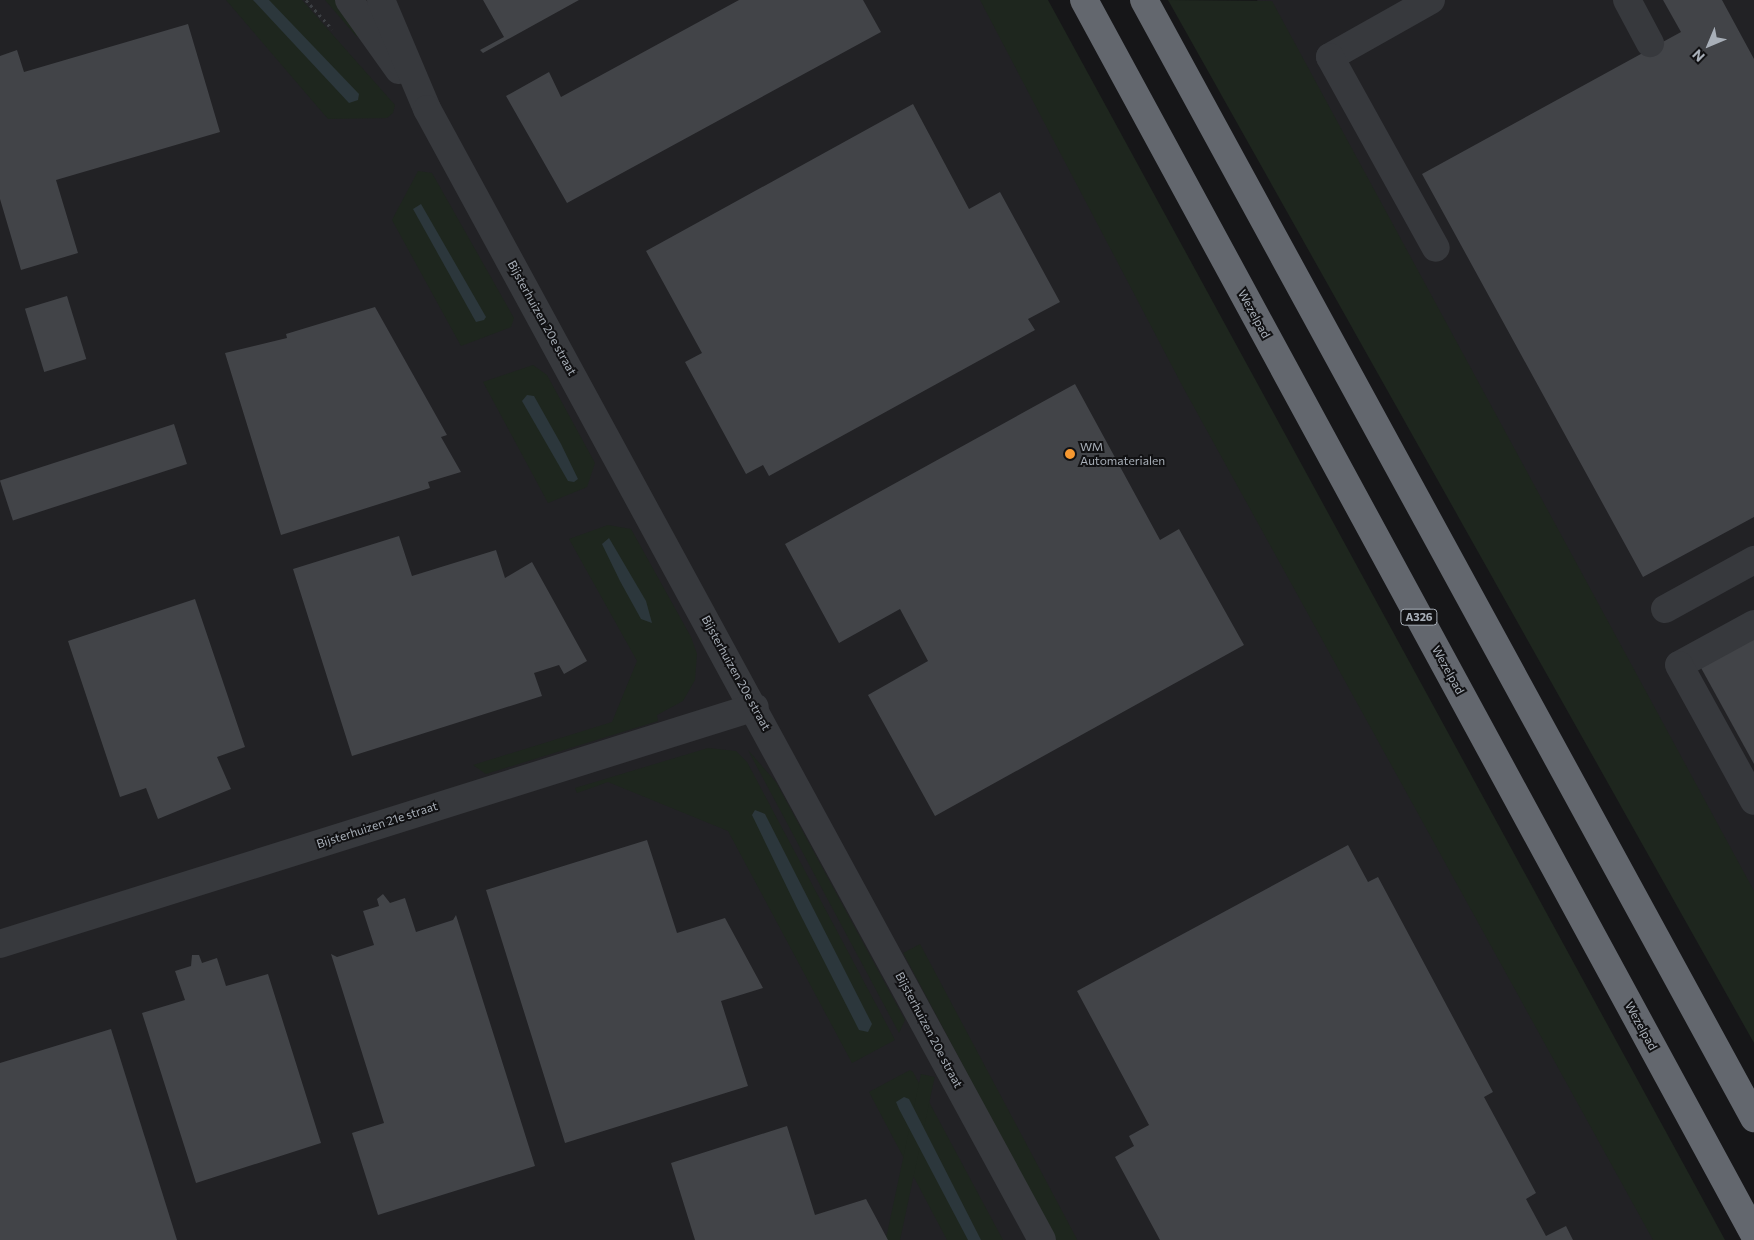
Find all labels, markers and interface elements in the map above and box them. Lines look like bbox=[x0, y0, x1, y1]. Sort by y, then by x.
north arrow bbox=[1684, 20, 1734, 70]
text: N bbox=[1688, 46, 1708, 66]
street label: Bijsterhuizen 20e straat bbox=[504, 258, 580, 378]
street label: Wezelpad bbox=[1235, 287, 1273, 341]
place label: WM Automaterialen bbox=[1080, 440, 1165, 468]
marker: WM Automaterialen bbox=[1064, 448, 1076, 460]
road number: A326 bbox=[1400, 608, 1438, 626]
street label: Bijsterhuizen 20e straat bbox=[698, 613, 774, 733]
street label: Wezelpad bbox=[1429, 643, 1467, 697]
street label: Bijsterhuizen 21e straat bbox=[315, 799, 439, 851]
street label: Bijsterhuizen 20e straat bbox=[892, 970, 966, 1090]
street label: Wezelpad bbox=[1622, 999, 1660, 1053]

